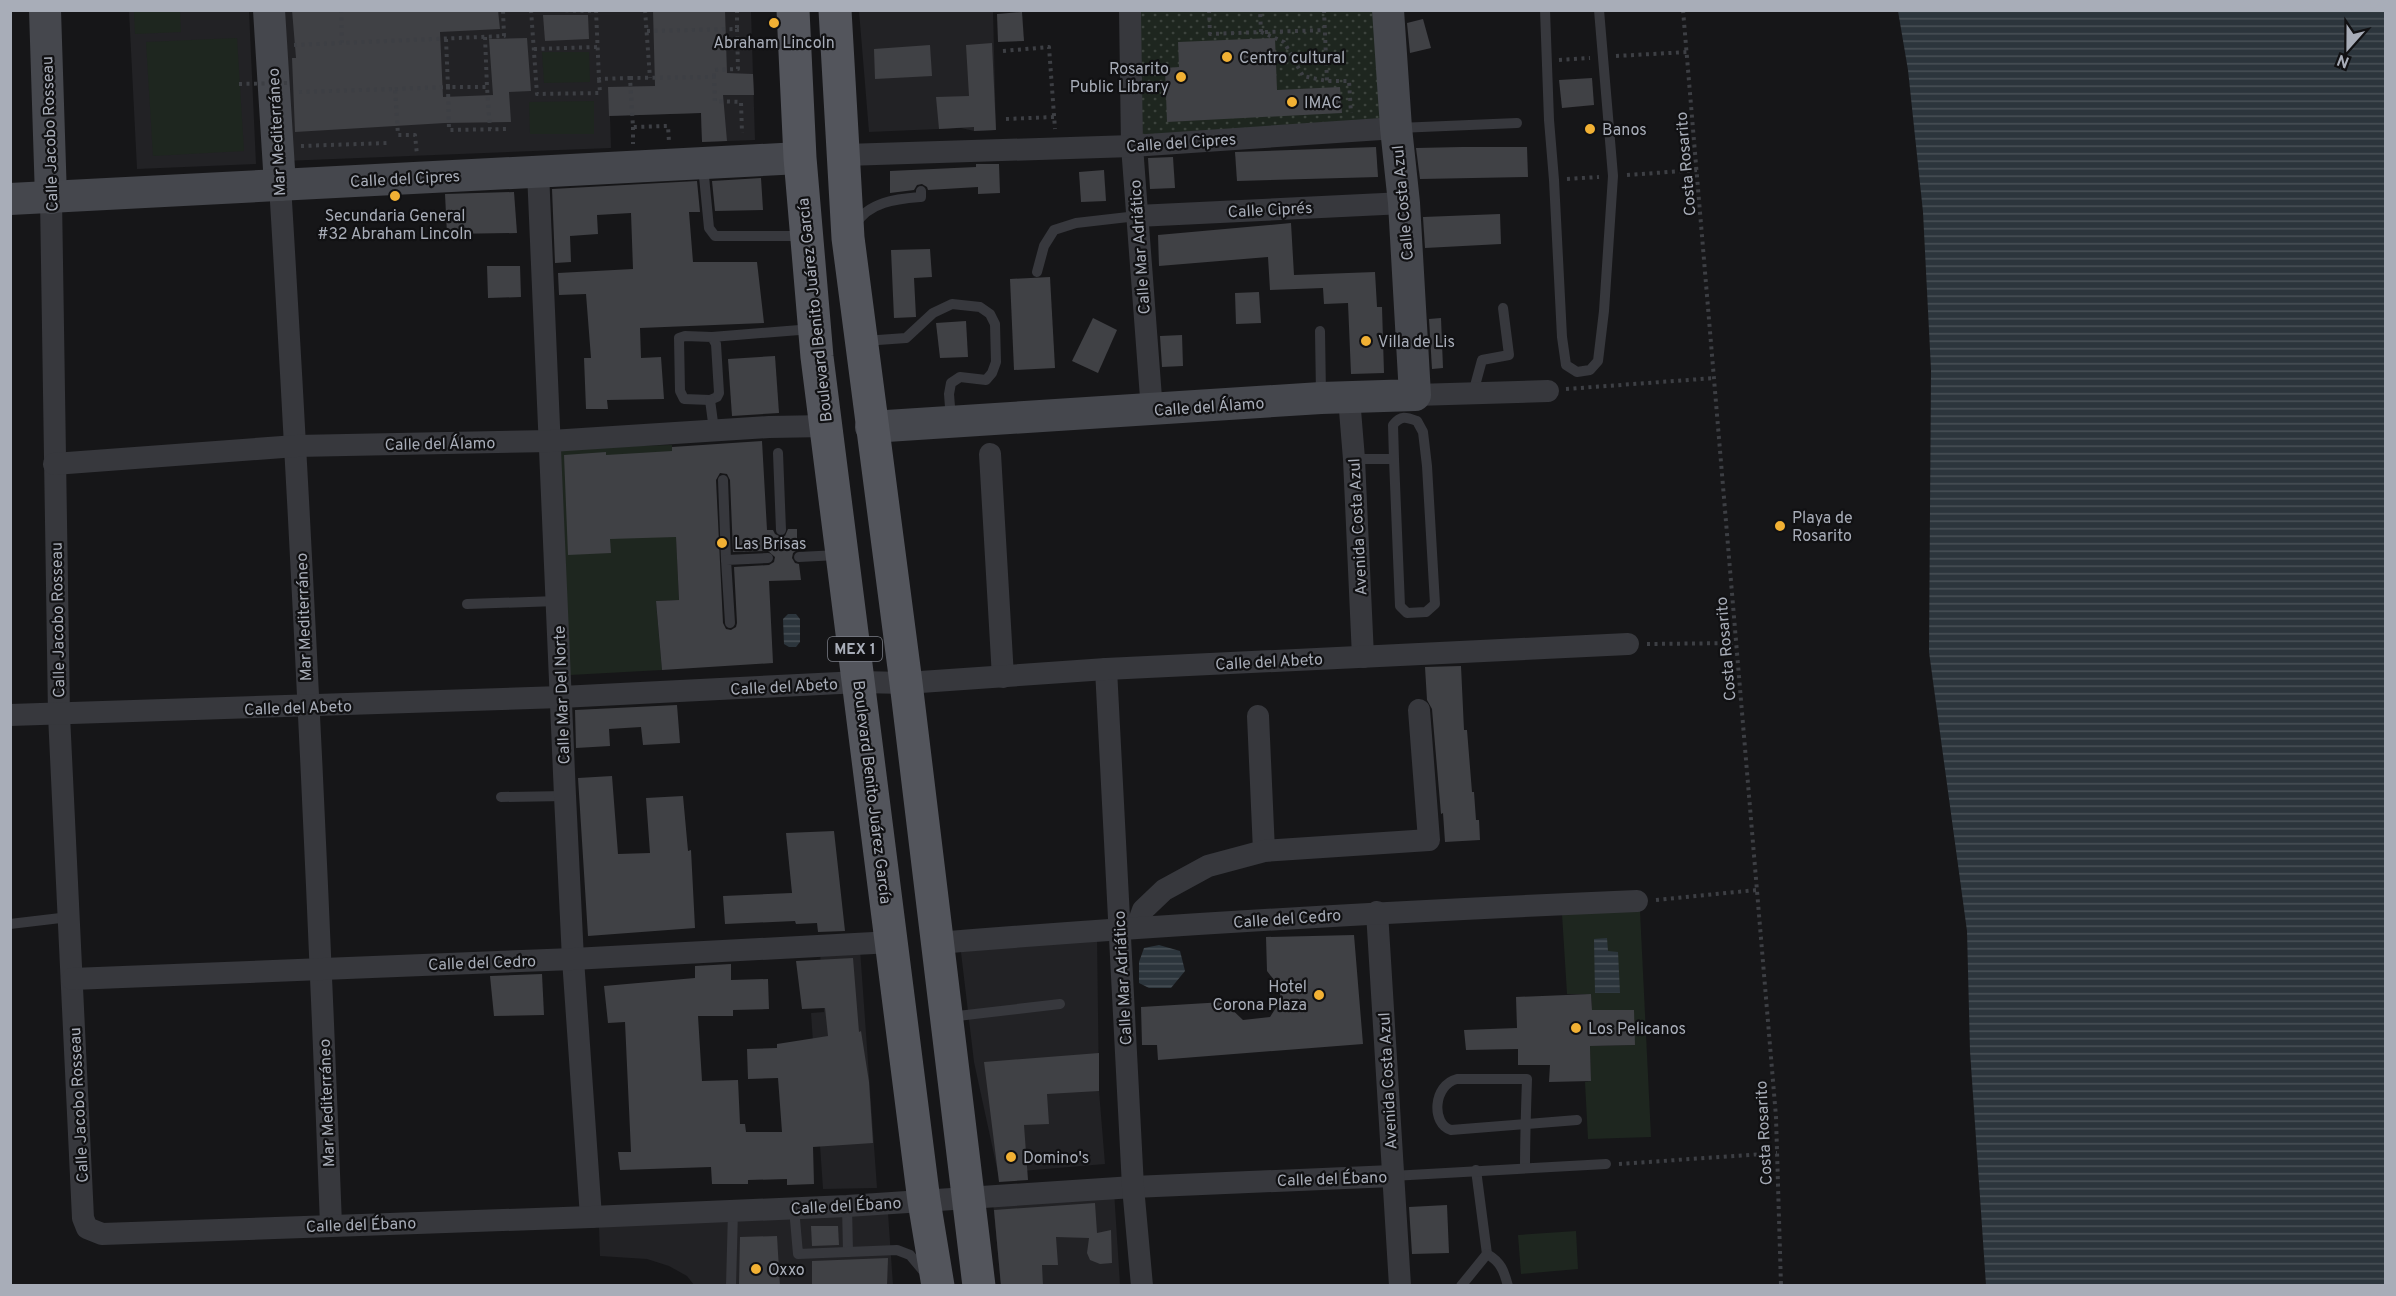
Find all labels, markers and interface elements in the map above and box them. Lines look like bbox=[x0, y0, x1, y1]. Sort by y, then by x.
marker: Abraham Lincoln bbox=[767, 16, 781, 30]
north arrow bbox=[2318, 18, 2378, 78]
place label: Abraham Lincoln bbox=[713, 34, 835, 54]
place label: Centro cultural bbox=[1239, 49, 1345, 69]
text: N bbox=[2334, 49, 2352, 72]
marker: Centro cultural bbox=[1220, 50, 1234, 64]
street label: Calle Jacobo Rosseau bbox=[38, 56, 64, 212]
place label: Rosarito Public Library bbox=[1070, 60, 1169, 98]
street label: Mar Mediterráneo bbox=[265, 67, 291, 197]
marker: Rosarito Public Library bbox=[1174, 70, 1188, 84]
place label: IMAC bbox=[1304, 94, 1342, 114]
marker: IMAC bbox=[1285, 95, 1299, 109]
street label: Costa Rosarito bbox=[1672, 111, 1702, 217]
place label: Banos bbox=[1602, 121, 1647, 141]
marker: Banos bbox=[1583, 122, 1597, 136]
street label: Calle del Cipres bbox=[1125, 130, 1237, 158]
street label: Calle Costa Azul bbox=[1389, 144, 1419, 261]
street label: Calle del Cipres bbox=[350, 167, 461, 193]
street label: Calle Mar Adriático bbox=[1126, 179, 1156, 315]
marker: Secundaria General #32 Abraham Lincoln bbox=[388, 189, 402, 203]
street label: Boulevard Benito Juárez García bbox=[794, 197, 838, 423]
street label: Calle Ciprés bbox=[1227, 199, 1313, 223]
place label: Secundaria General #32 Abraham Lincoln bbox=[318, 207, 472, 245]
place label: Villa de Lis bbox=[1378, 333, 1455, 353]
marker: Villa de Lis bbox=[1359, 334, 1373, 348]
street label: Calle del Álamo bbox=[1153, 392, 1265, 422]
street label: Calle del Álamo bbox=[384, 432, 496, 456]
street label: Avenida Costa Azul bbox=[1345, 458, 1373, 596]
place label: Playa de Rosarito bbox=[1792, 509, 1853, 547]
marker: Playa de Rosarito bbox=[1773, 519, 1787, 533]
place label: Las Brisas bbox=[734, 535, 807, 555]
marker: Las Brisas bbox=[715, 536, 729, 550]
street label: Calle Jacobo Rosseau bbox=[48, 542, 70, 698]
street label: Mar Mediterráneo bbox=[293, 552, 317, 681]
street label: Costa Rosarito bbox=[1712, 596, 1742, 702]
street label: Calle Mar Del Norte bbox=[551, 625, 575, 765]
road number: MEX 1 bbox=[828, 637, 882, 661]
street label: Calle del Abeto bbox=[1215, 650, 1324, 676]
street label: Calle del Abeto bbox=[730, 675, 839, 701]
street label: Boulevard Benito Juárez García bbox=[847, 679, 895, 905]
street label: Calle del Abeto bbox=[244, 697, 352, 721]
street label: Calle del Cedro bbox=[1232, 906, 1342, 934]
street label: Calle Mar Adriático bbox=[1110, 910, 1138, 1046]
street label: Calle del Cedro bbox=[428, 952, 537, 976]
place label: Hotel Corona Plaza bbox=[1213, 978, 1307, 1016]
marker: Hotel Corona Plaza bbox=[1312, 988, 1326, 1002]
street label: Avenida Costa Azul bbox=[1375, 1012, 1403, 1150]
place label: Los Pelicanos bbox=[1588, 1020, 1686, 1040]
marker: Los Pelicanos bbox=[1569, 1021, 1583, 1035]
street label: Calle Jacobo Rosseau bbox=[66, 1027, 94, 1183]
street label: Mar Mediterráneo bbox=[316, 1038, 340, 1167]
street label: Costa Rosarito bbox=[1752, 1080, 1778, 1186]
place label: Domino's bbox=[1023, 1149, 1089, 1169]
marker: Domino's bbox=[1004, 1150, 1018, 1164]
street label: Calle del Ébano bbox=[1276, 1166, 1388, 1192]
street label: Calle del Ébano bbox=[790, 1192, 902, 1220]
street label: Calle del Ébano bbox=[305, 1212, 417, 1238]
place label: Oxxo bbox=[768, 1261, 805, 1281]
marker: Oxxo bbox=[749, 1262, 763, 1276]

